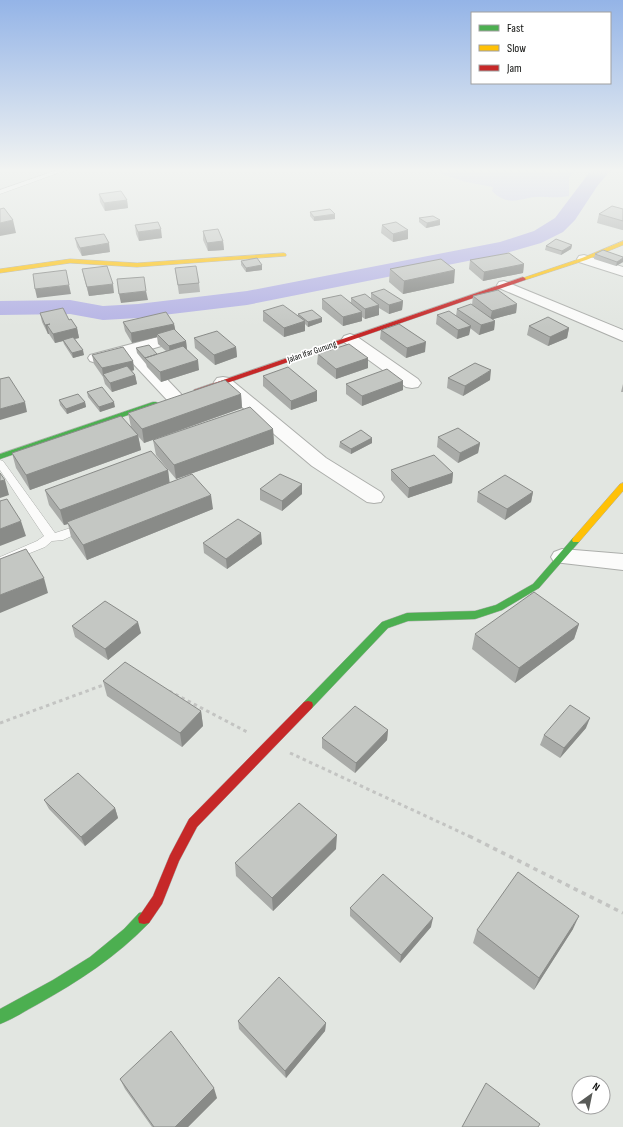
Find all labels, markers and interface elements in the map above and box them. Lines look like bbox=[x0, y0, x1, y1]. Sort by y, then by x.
legend bbox=[471, 12, 611, 84]
text: Fast bbox=[507, 21, 524, 36]
text: Slow bbox=[507, 41, 526, 56]
text: Jam bbox=[506, 61, 522, 76]
street label: Jalan Ifar Gunung bbox=[285, 338, 338, 366]
north arrow bbox=[571, 1075, 611, 1115]
text: N bbox=[590, 1080, 602, 1094]

